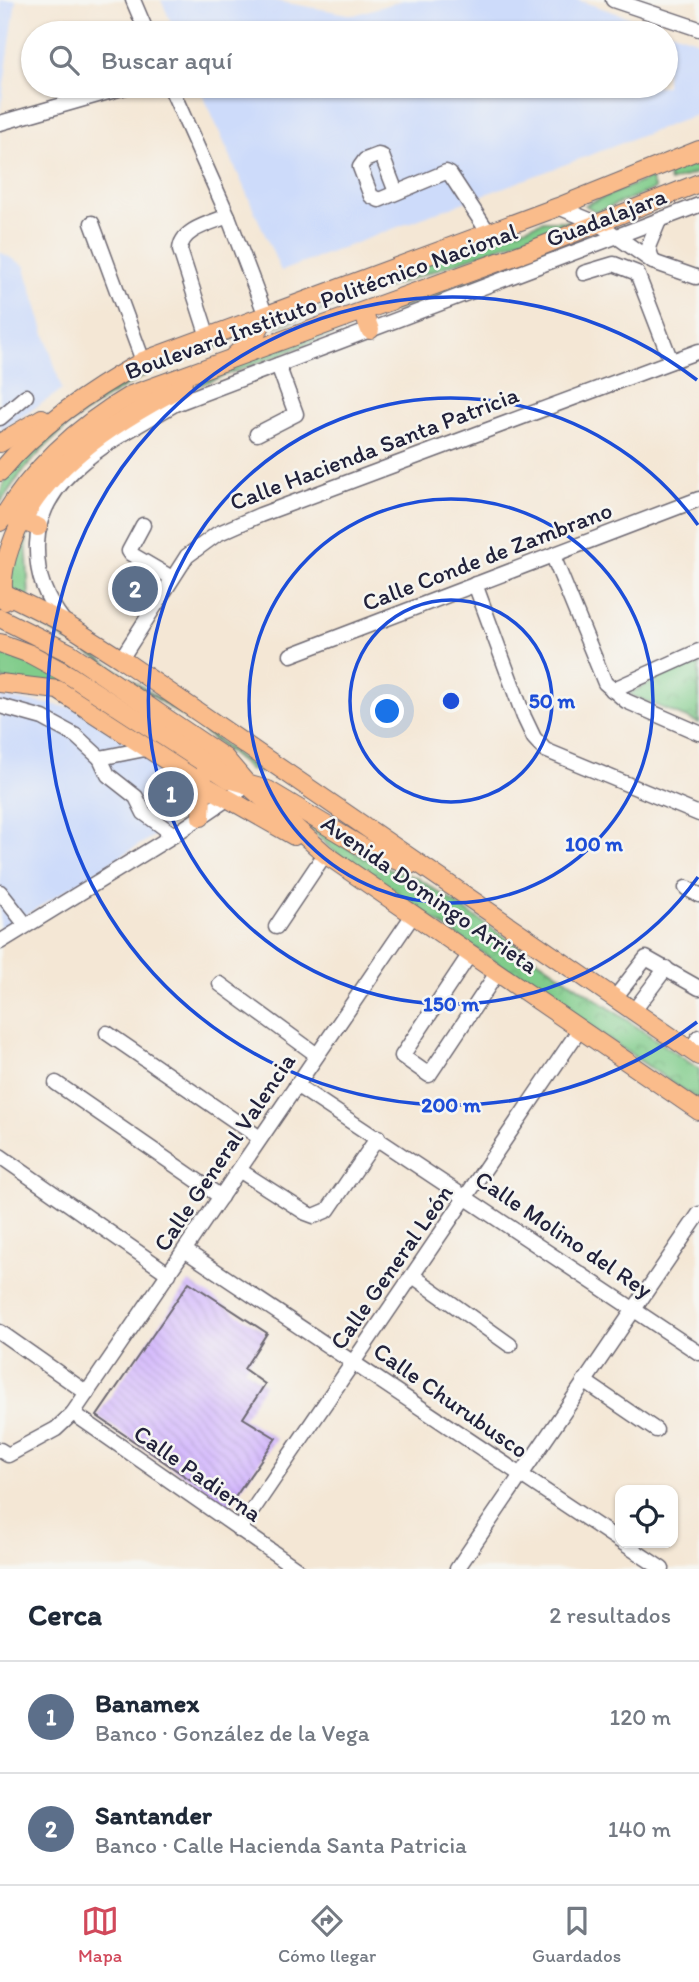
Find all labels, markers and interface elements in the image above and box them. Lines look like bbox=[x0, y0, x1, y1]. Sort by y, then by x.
search box bbox=[21, 21, 678, 98]
icon: search bbox=[45, 41, 83, 79]
text: Buscar aquí bbox=[101, 44, 232, 76]
street label: Guadalajara bbox=[542, 181, 671, 253]
street label: Boulevard Instituto Politécnico Nacional bbox=[121, 216, 521, 386]
street label: Calle Hacienda Santa Patricia bbox=[226, 379, 523, 517]
street label: Calle Conde de Zambrano bbox=[358, 495, 616, 617]
pin: 2 bbox=[112, 563, 158, 615]
text: 50 m bbox=[529, 688, 576, 713]
centre of rings bbox=[439, 689, 463, 713]
your location bbox=[370, 694, 404, 728]
pin: 1 bbox=[148, 768, 194, 820]
street label: Avenida Domingo Arrieta bbox=[316, 808, 544, 980]
text: 100 m bbox=[565, 831, 623, 856]
text: 150 m bbox=[423, 991, 479, 1016]
street label: Calle General Valencia bbox=[147, 1047, 301, 1257]
text: 200 m bbox=[421, 1092, 481, 1117]
street label: Calle Molino del Rey bbox=[470, 1164, 658, 1304]
street label: Calle General León bbox=[323, 1179, 459, 1355]
street label: Calle Churubusco bbox=[368, 1336, 534, 1464]
street label: Calle Padierna bbox=[128, 1418, 268, 1528]
map controls bbox=[615, 1485, 678, 1548]
button: locate bbox=[615, 1485, 678, 1548]
text: Cerca bbox=[28, 1596, 102, 1633]
text: 2 resultados bbox=[549, 1601, 671, 1629]
text: Banamex bbox=[95, 1687, 199, 1719]
text: 1 bbox=[46, 1703, 56, 1731]
text: 120 m bbox=[610, 1703, 671, 1731]
text: Banco · González de la Vega bbox=[95, 1719, 370, 1747]
text: Santander bbox=[95, 1799, 212, 1831]
text: 2 bbox=[45, 1815, 57, 1843]
text: 140 m bbox=[608, 1815, 671, 1843]
text: Banco · Calle Hacienda Santa Patricia bbox=[95, 1831, 467, 1859]
tab: Mapa bbox=[78, 1902, 122, 1967]
tab: Cómo llegar bbox=[278, 1902, 376, 1967]
tab: Guardados bbox=[532, 1902, 621, 1967]

